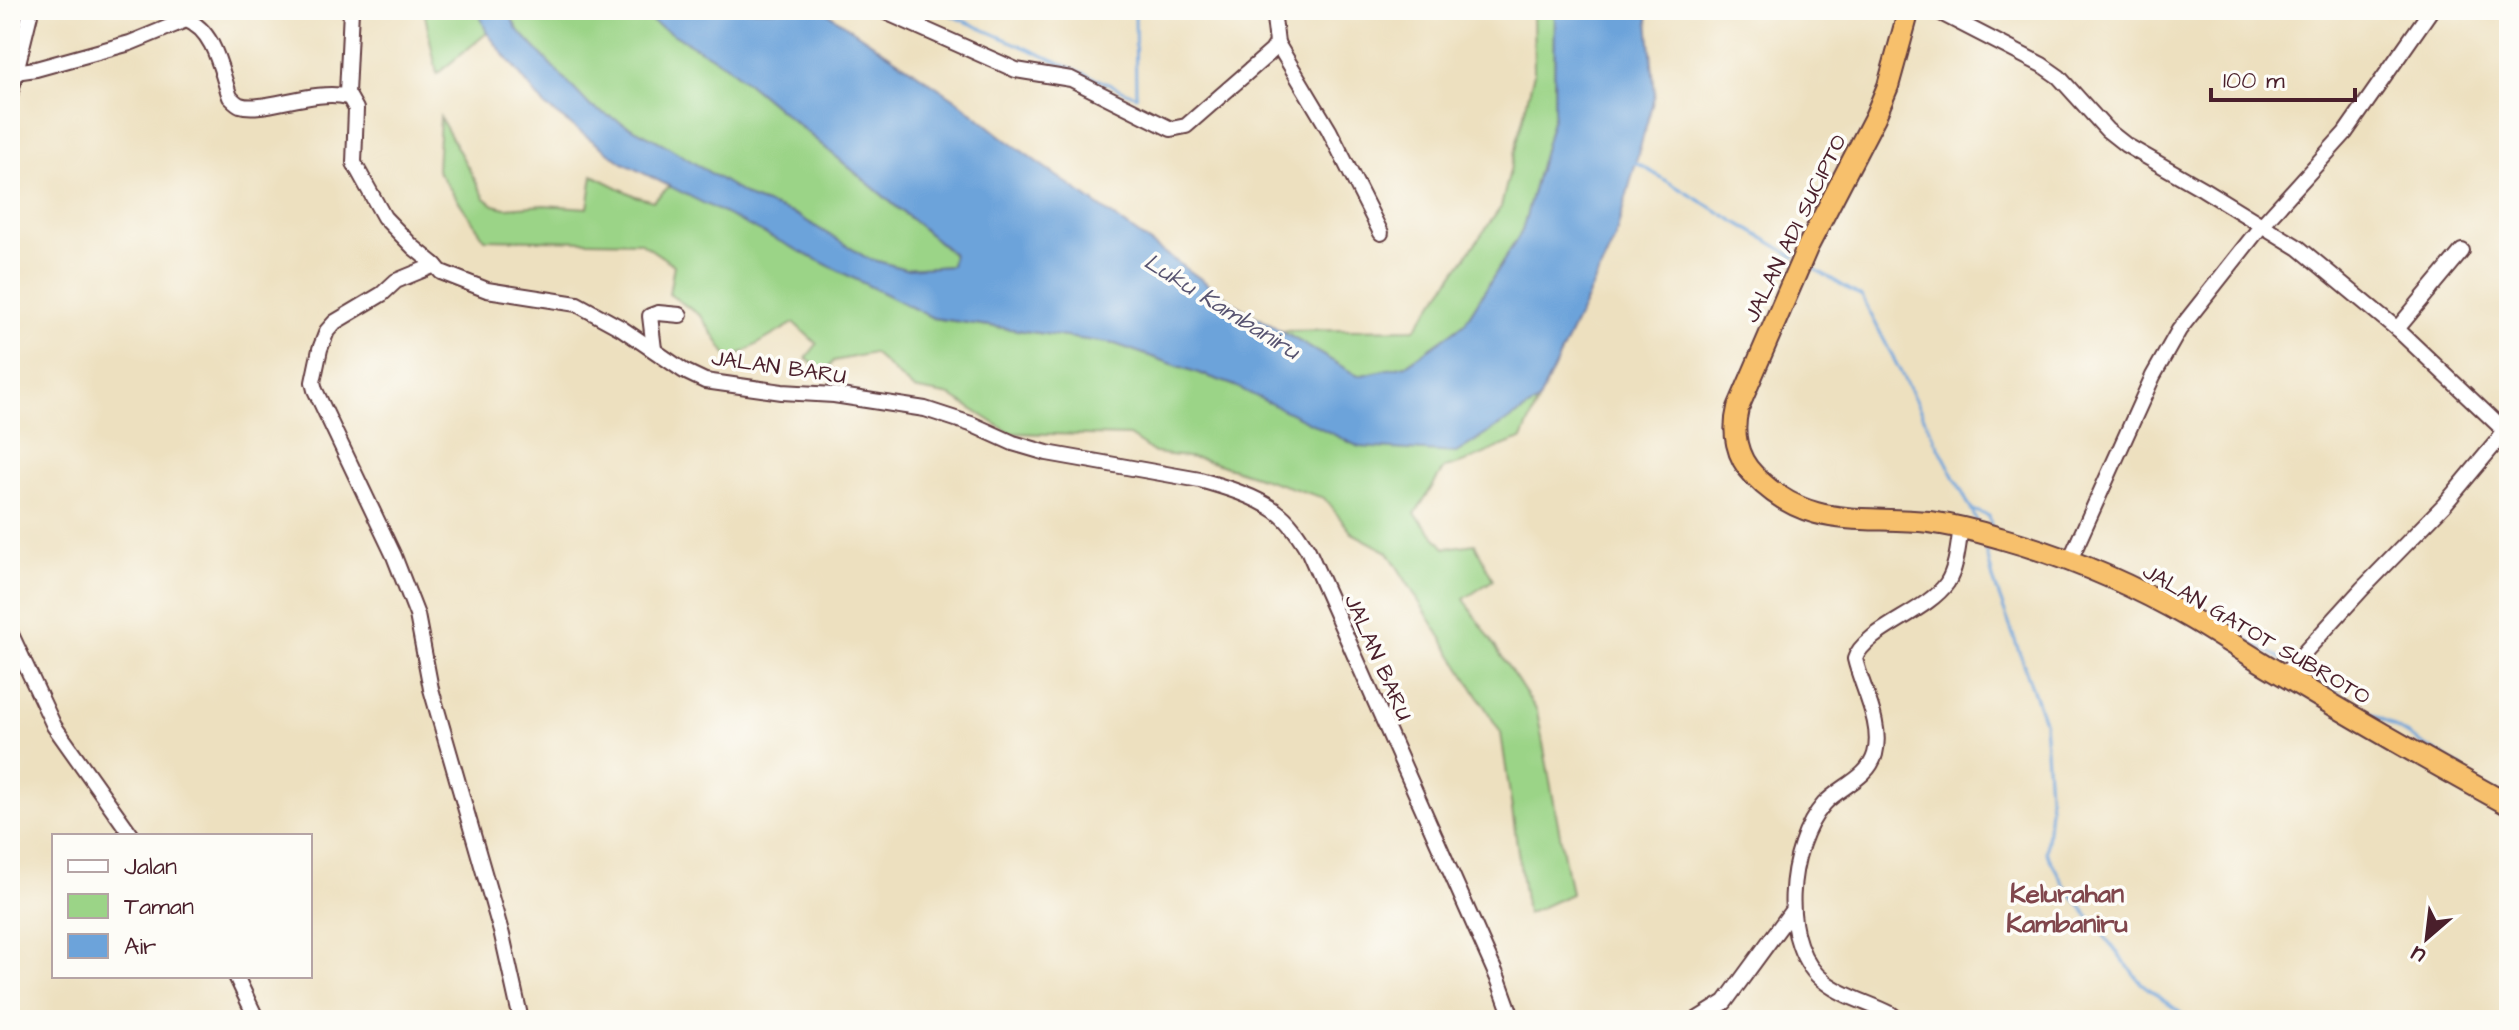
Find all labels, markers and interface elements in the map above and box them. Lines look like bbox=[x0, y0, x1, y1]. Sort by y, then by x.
scale bar bbox=[2211, 52, 2355, 102]
text: 100 m bbox=[2223, 64, 2285, 98]
street label: JALAN ADI SUCIPTO bbox=[1736, 129, 1855, 328]
water label: Luku Kambaniru bbox=[1137, 245, 1307, 369]
street label: JALAN BARU bbox=[710, 343, 848, 392]
street label: JALAN GATOT SUBROTO bbox=[2136, 556, 2376, 713]
street label: JALAN BARU bbox=[1336, 589, 1419, 726]
legend bbox=[52, 834, 312, 978]
text: Jalan bbox=[124, 850, 177, 884]
district label: Kelurahan Kambaniru bbox=[2006, 876, 2128, 942]
text: Taman bbox=[124, 890, 194, 924]
north arrow bbox=[2387, 898, 2467, 978]
text: Air bbox=[124, 930, 156, 964]
text: U bbox=[2406, 938, 2431, 971]

